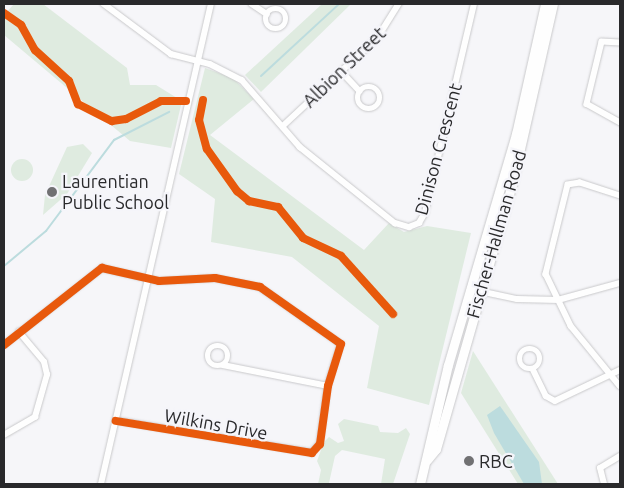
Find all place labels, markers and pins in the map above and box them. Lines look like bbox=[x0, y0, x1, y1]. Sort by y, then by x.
place label: Laurentian Public School bbox=[62, 171, 169, 213]
marker: Laurentian Public School bbox=[46, 186, 58, 198]
place label: RBC bbox=[479, 450, 513, 472]
marker: RBC bbox=[463, 455, 475, 467]

